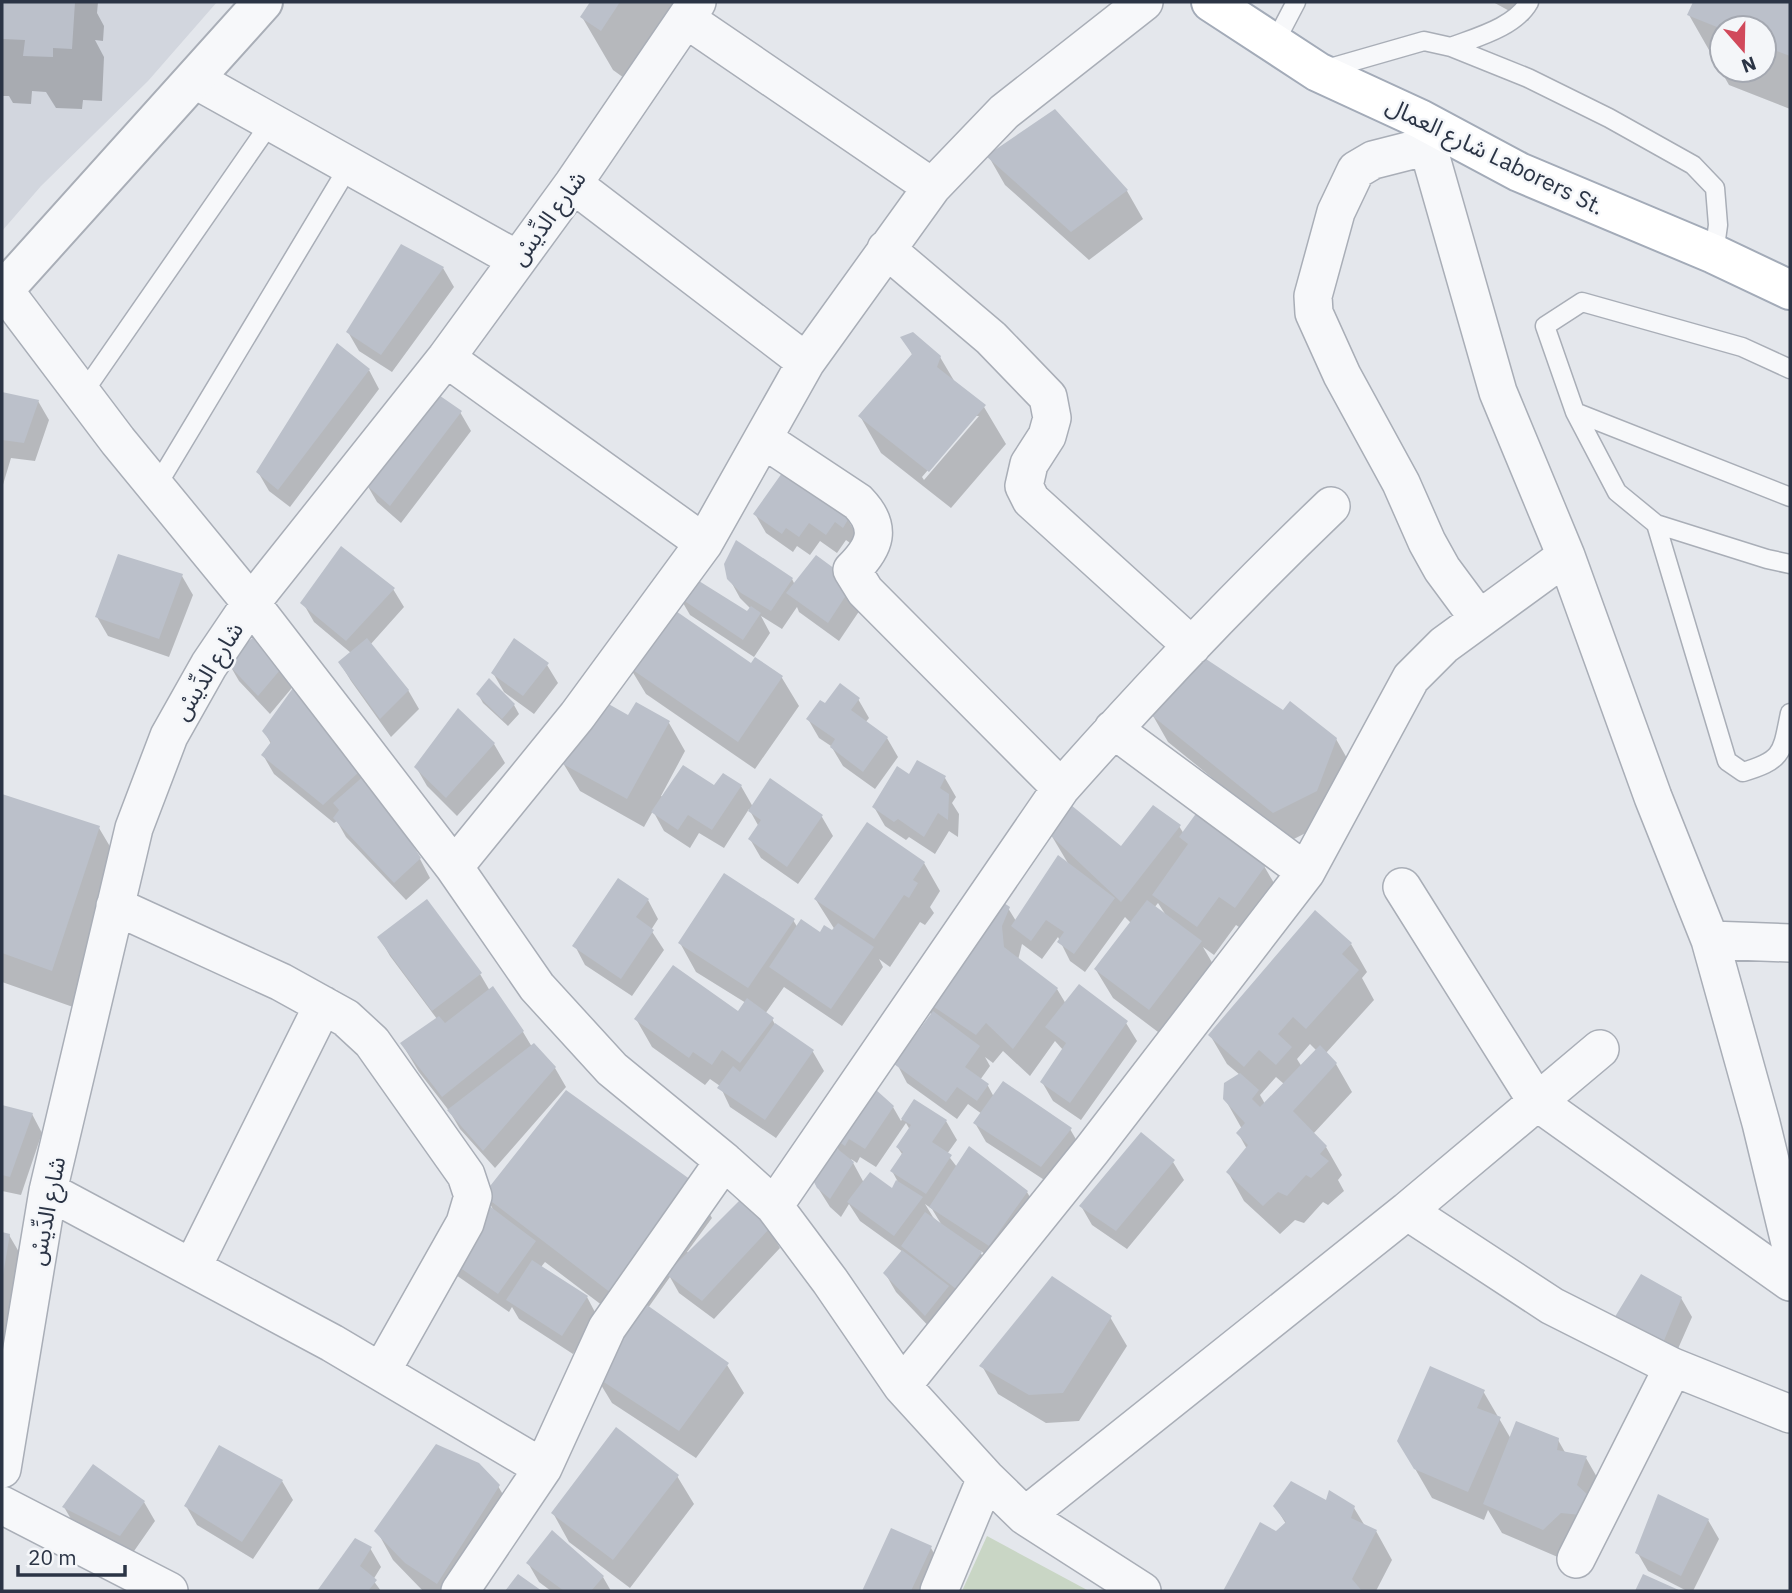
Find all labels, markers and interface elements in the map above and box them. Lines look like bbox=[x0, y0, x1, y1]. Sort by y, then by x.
north arrow bbox=[1708, 14, 1778, 84]
text: N bbox=[1738, 51, 1759, 79]
street label: شارع العمال Laborers St. bbox=[1380, 89, 1609, 224]
street label: شارع الدِّيسْ bbox=[503, 164, 594, 272]
street label: شارع الدِّيسْ bbox=[165, 616, 252, 727]
street label: شارع الدِّيسْ bbox=[21, 1154, 74, 1268]
scale bar bbox=[18, 1534, 124, 1578]
text: 20 m bbox=[28, 1543, 77, 1571]

